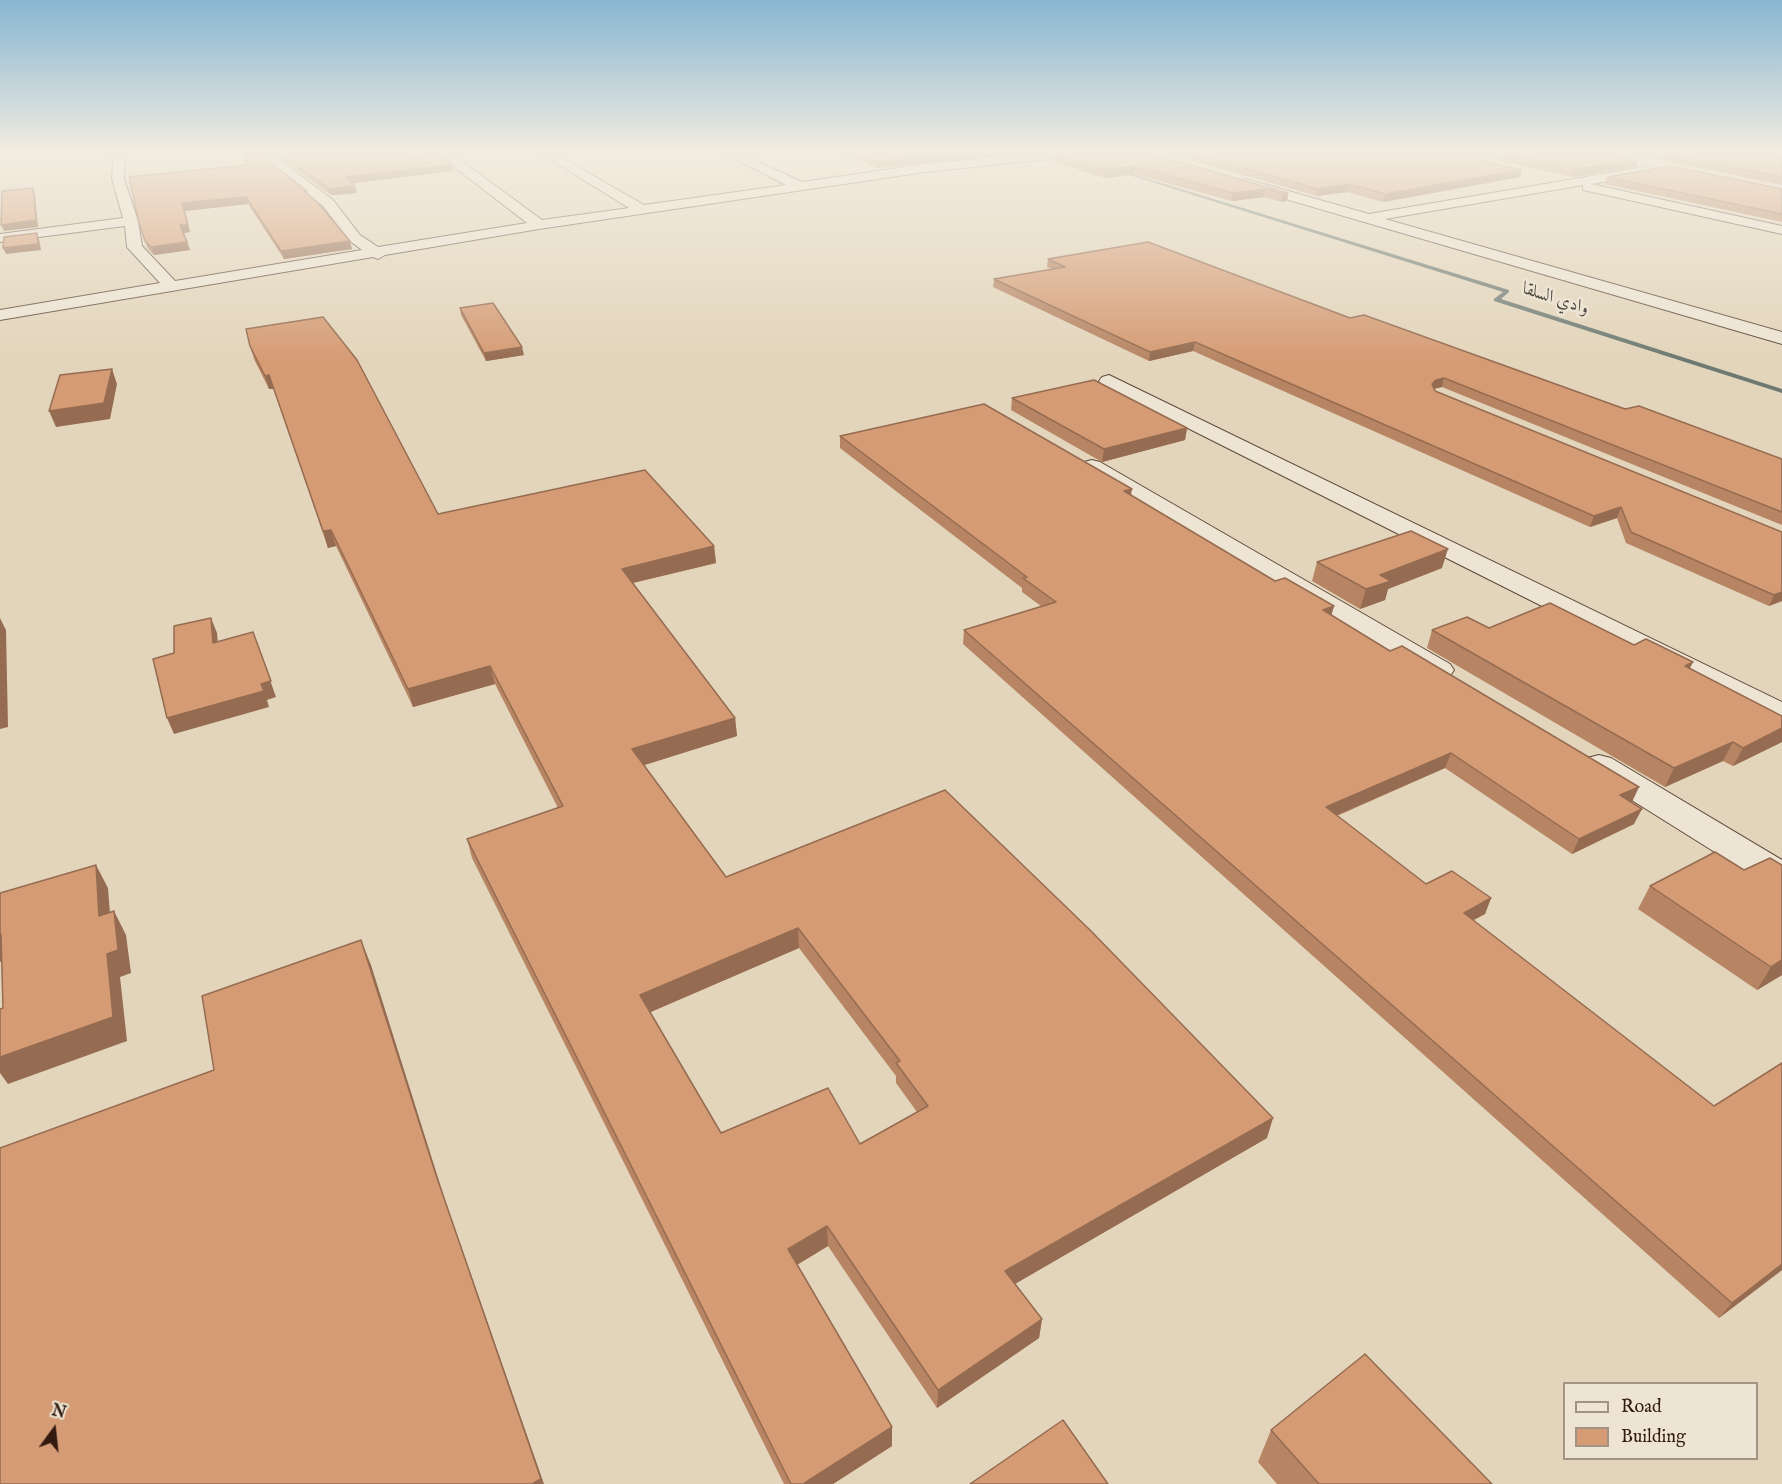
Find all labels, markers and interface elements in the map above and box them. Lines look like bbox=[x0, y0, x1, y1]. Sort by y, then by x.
water label: وادي السلقا bbox=[1520, 279, 1592, 321]
legend bbox=[1563, 1382, 1758, 1460]
text: Road bbox=[1621, 1396, 1662, 1419]
north arrow bbox=[24, 1400, 84, 1460]
text: N bbox=[49, 1401, 68, 1424]
text: Building bbox=[1621, 1426, 1686, 1449]

